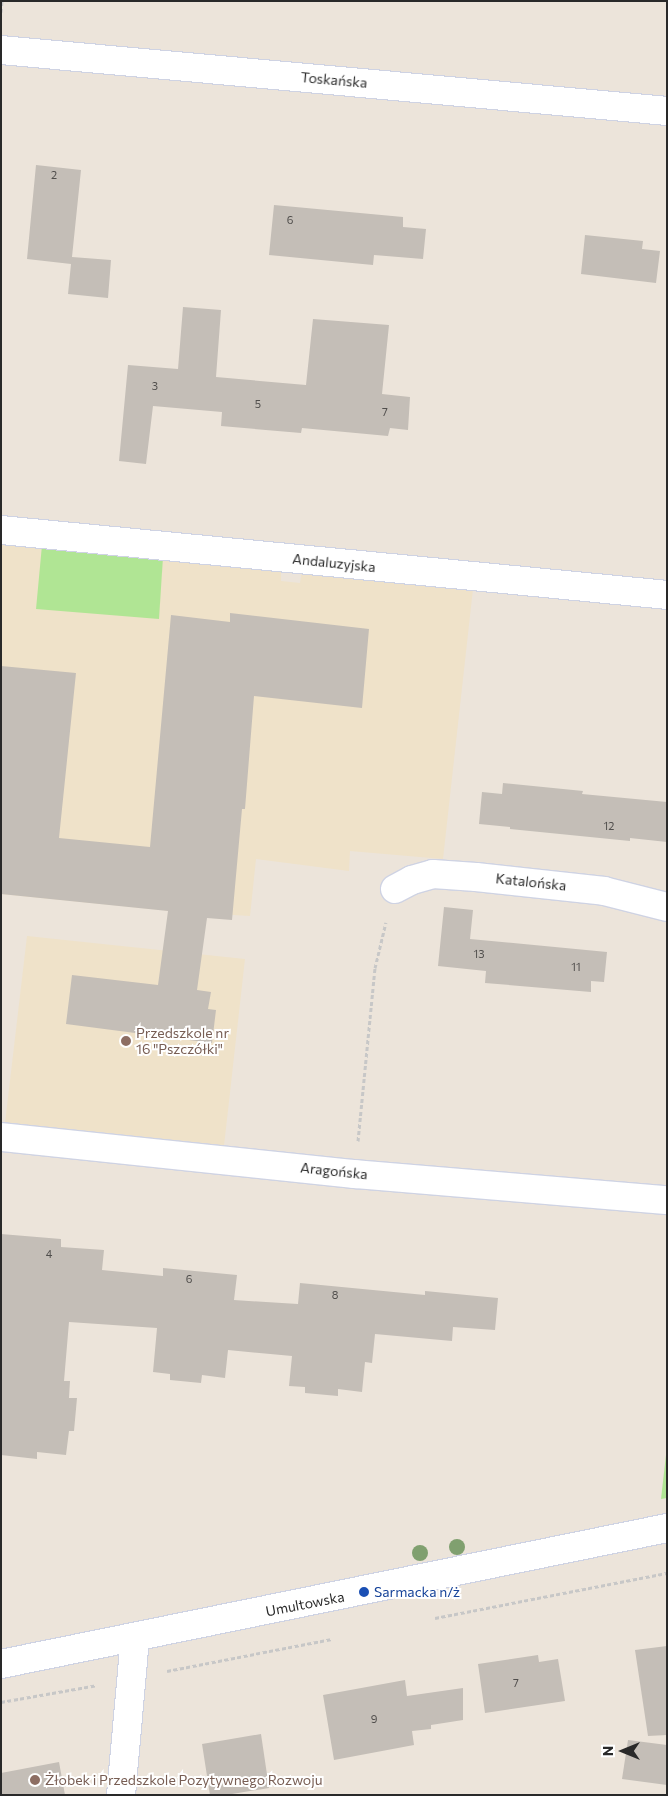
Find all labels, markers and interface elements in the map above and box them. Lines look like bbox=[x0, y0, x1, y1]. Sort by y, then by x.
street label: Toskańska bbox=[300, 69, 368, 91]
house number: 2 bbox=[51, 168, 57, 182]
house number: 6 bbox=[287, 213, 293, 227]
house number: 3 bbox=[152, 379, 158, 393]
house number: 5 bbox=[255, 397, 261, 411]
house number: 7 bbox=[382, 405, 388, 419]
street label: Andaluzyjska bbox=[292, 550, 376, 576]
house number: 12 bbox=[604, 819, 614, 833]
street label: Katalońska bbox=[495, 870, 567, 894]
house number: 13 bbox=[474, 947, 484, 961]
house number: 11 bbox=[571, 960, 581, 974]
place label: Przedszkole nr 16 "Pszczółki" bbox=[136, 1025, 229, 1058]
marker: Przedszkole nr 16 "Pszczółki" bbox=[120, 1035, 132, 1047]
street label: Aragońska bbox=[300, 1159, 368, 1183]
house number: 4 bbox=[46, 1247, 52, 1261]
house number: 6 bbox=[186, 1272, 192, 1286]
house number: 8 bbox=[332, 1288, 338, 1302]
place label: Sarmacka n/ż bbox=[374, 1584, 460, 1600]
marker: Sarmacka n/ż bbox=[358, 1586, 370, 1598]
street label: Umultowska bbox=[264, 1588, 346, 1620]
house number: 7 bbox=[513, 1676, 519, 1690]
house number: 9 bbox=[371, 1712, 377, 1726]
north arrow bbox=[598, 1726, 648, 1776]
text: N bbox=[599, 1746, 616, 1756]
place label: Żłobek i Przedszkole Pozytywnego Rozwoju bbox=[45, 1772, 323, 1788]
marker: Żłobek i Przedszkole Pozytywnego Rozwoju bbox=[29, 1774, 41, 1786]

